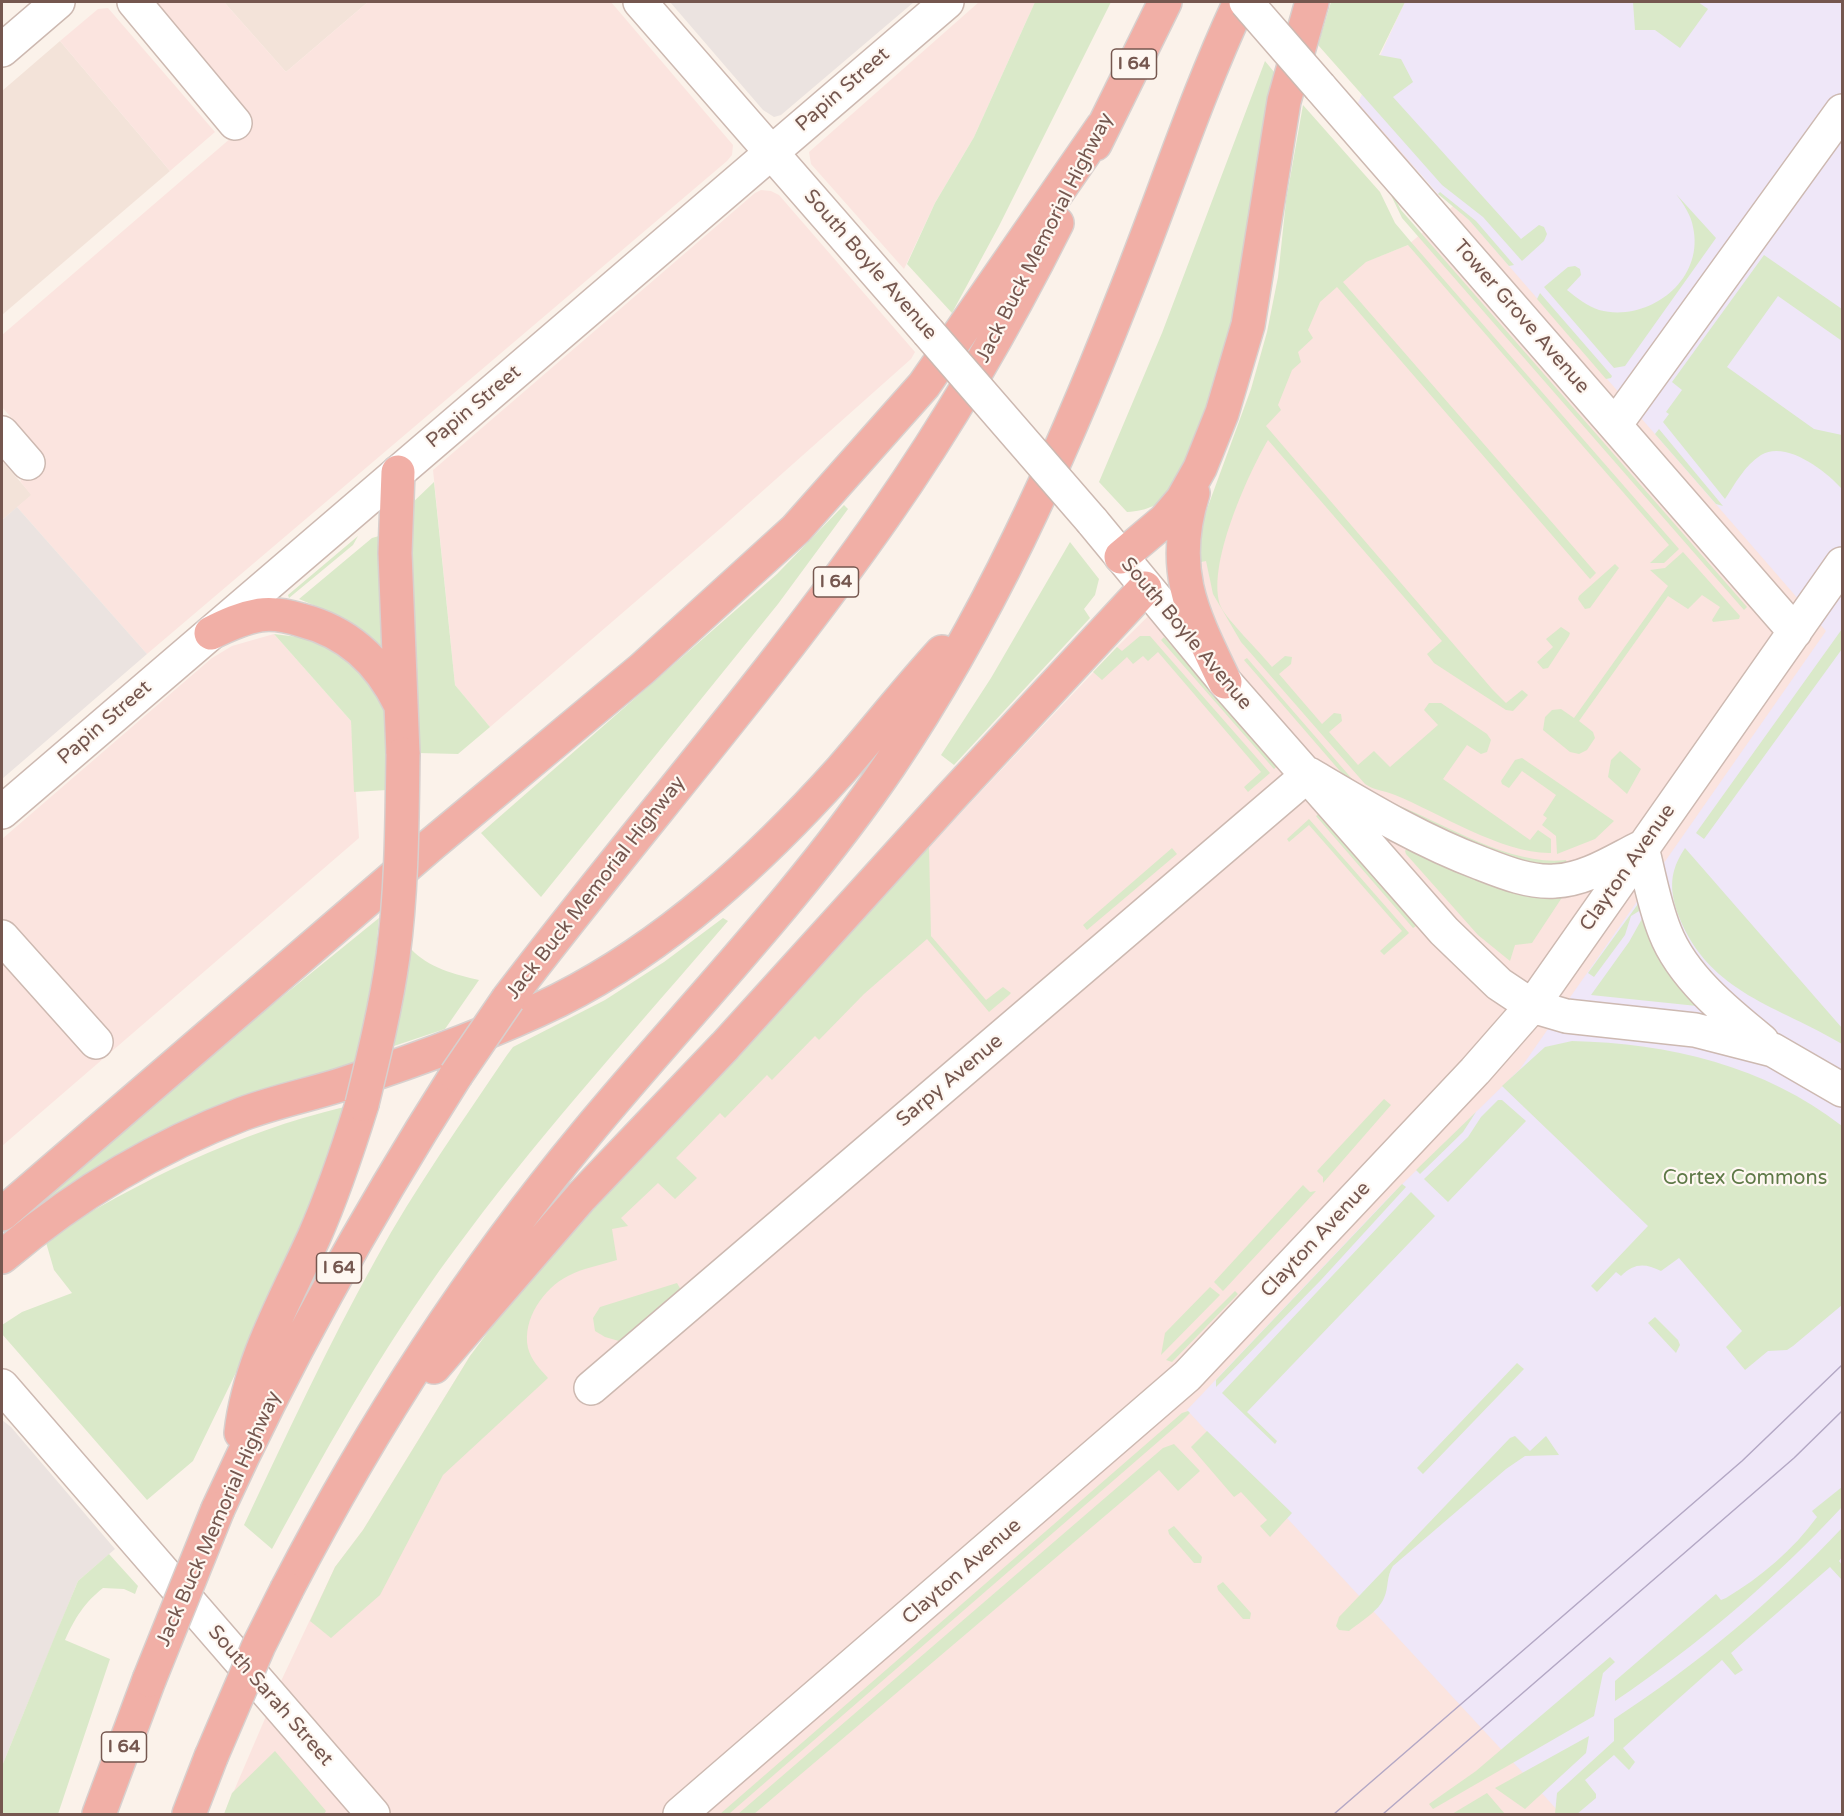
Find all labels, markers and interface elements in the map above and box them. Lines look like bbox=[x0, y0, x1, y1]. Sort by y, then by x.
street label: Papin Street bbox=[791, 43, 895, 137]
road number: I 64 bbox=[1112, 49, 1156, 79]
street label: Jack Buck Memorial Highway bbox=[971, 109, 1119, 367]
street label: South Boyle Avenue bbox=[798, 185, 942, 345]
street label: Tower Grove Avenue bbox=[1448, 235, 1594, 399]
street label: Papin Street bbox=[422, 360, 526, 454]
street label: South Boyle Avenue bbox=[1115, 553, 1257, 715]
road number: I 64 bbox=[814, 567, 858, 597]
street label: Papin Street bbox=[53, 676, 157, 770]
street label: Jack Buck Memorial Highway bbox=[501, 771, 691, 1005]
street label: Clayton Avenue bbox=[1575, 800, 1681, 936]
street label: Sarpy Avenue bbox=[892, 1030, 1008, 1132]
park label: Cortex Commons bbox=[1663, 1167, 1827, 1191]
street label: Clayton Avenue bbox=[1256, 1177, 1376, 1303]
road number: I 64 bbox=[316, 1253, 362, 1283]
street label: Jack Buck Memorial Highway bbox=[152, 1388, 286, 1650]
street label: Clayton Avenue bbox=[898, 1514, 1026, 1630]
street label: South Sarah Street bbox=[202, 1621, 338, 1771]
road number: I 64 bbox=[102, 1732, 146, 1762]

